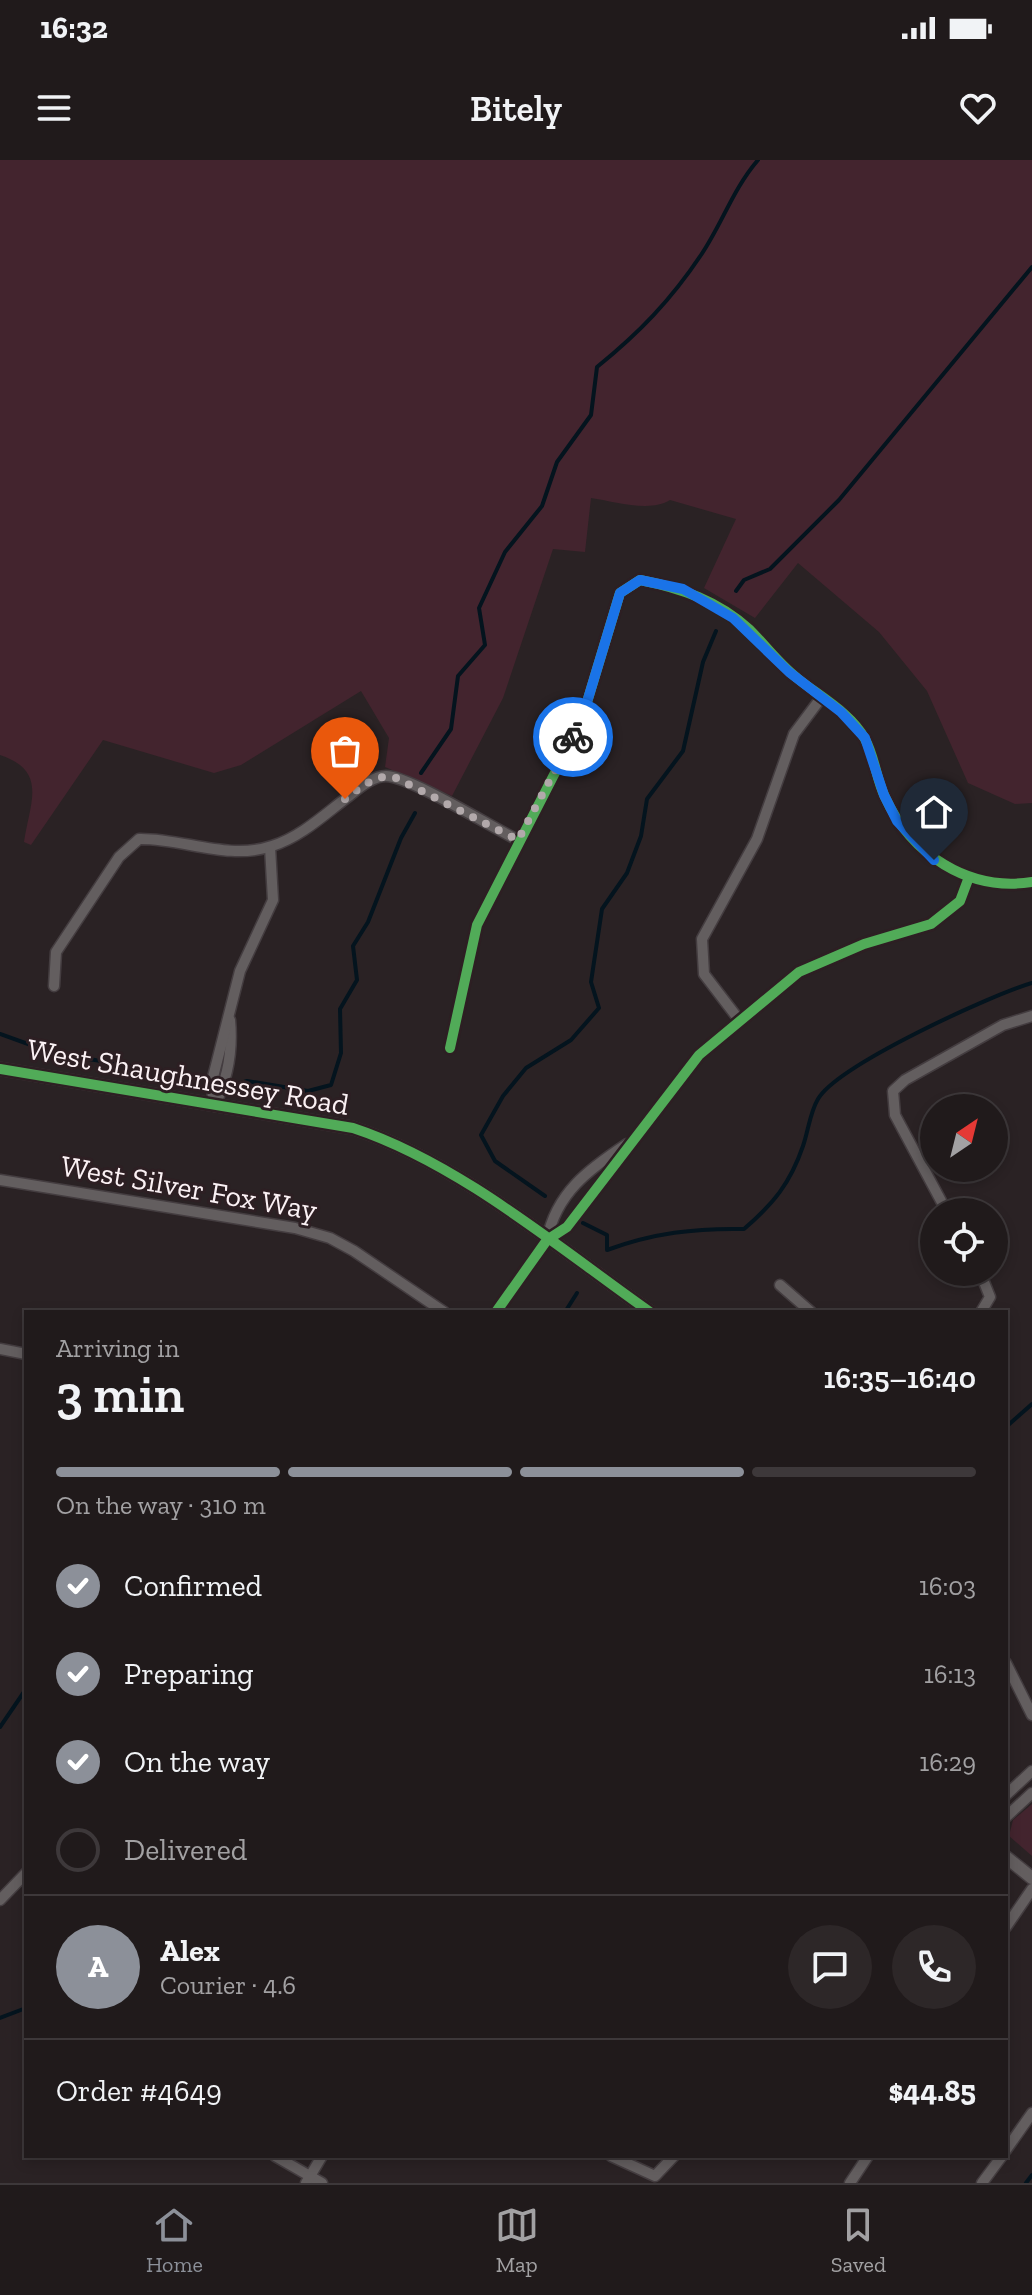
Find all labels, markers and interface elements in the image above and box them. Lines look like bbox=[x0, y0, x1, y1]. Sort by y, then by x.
text: 16:32 bbox=[40, 10, 108, 46]
icon: menu bbox=[32, 86, 76, 130]
icon: heart bbox=[956, 86, 1000, 130]
text: Bitely bbox=[470, 87, 562, 130]
courier bbox=[533, 697, 613, 777]
icon: bike bbox=[551, 715, 595, 759]
pin bbox=[311, 717, 379, 799]
icon: bag bbox=[323, 729, 367, 773]
pin bbox=[900, 778, 968, 860]
icon: home bbox=[912, 790, 956, 834]
street label: West Shaughnessey Road bbox=[24, 1031, 352, 1123]
north arrow bbox=[920, 1094, 1008, 1182]
map controls bbox=[920, 1094, 1008, 1286]
street label: West Silver Fox Way bbox=[58, 1148, 321, 1228]
button: locate bbox=[920, 1198, 1008, 1286]
text: Arriving in bbox=[56, 1332, 179, 1364]
text: 16:35–16:40 bbox=[823, 1360, 976, 1396]
text: 3 min bbox=[56, 1363, 184, 1425]
text: On the way · 310 m bbox=[56, 1489, 266, 1521]
icon: check bbox=[56, 1564, 100, 1608]
text: Confirmed bbox=[124, 1568, 262, 1604]
text: 16:03 bbox=[919, 1570, 976, 1602]
icon: check bbox=[56, 1652, 100, 1696]
text: Preparing bbox=[124, 1656, 254, 1692]
text: 16:13 bbox=[924, 1658, 976, 1690]
icon: check bbox=[56, 1740, 100, 1784]
text: On the way bbox=[124, 1744, 270, 1780]
text: 16:29 bbox=[919, 1746, 976, 1778]
text: Delivered bbox=[124, 1832, 247, 1868]
button: chat bbox=[788, 1925, 872, 2009]
button: phone bbox=[892, 1925, 976, 2009]
text: Alex bbox=[160, 1933, 220, 1969]
text: A bbox=[88, 1949, 108, 1985]
text: Courier · 4.6 bbox=[160, 1969, 296, 2001]
text: Order #4649 bbox=[56, 2073, 222, 2109]
text: $44.85 bbox=[888, 2073, 976, 2109]
tab: Home bbox=[146, 2203, 203, 2278]
tab: Map bbox=[495, 2203, 539, 2278]
tab: Saved bbox=[831, 2203, 886, 2278]

